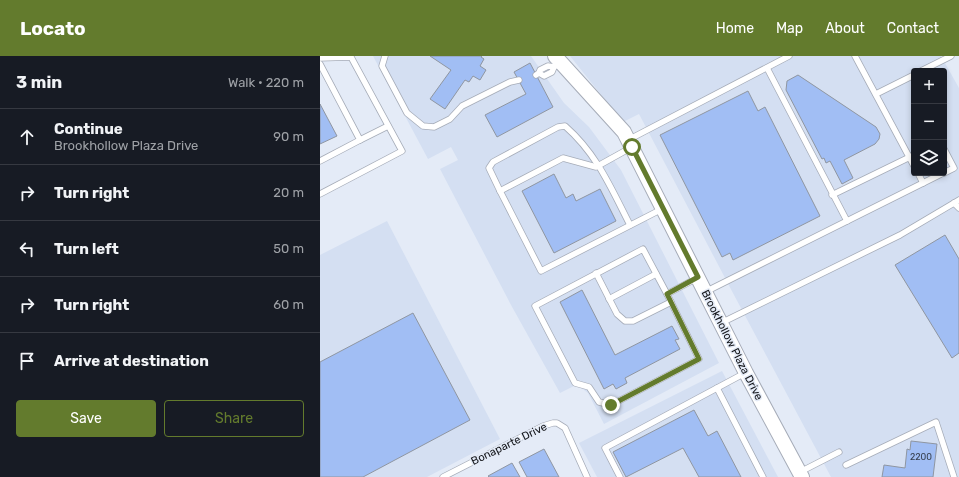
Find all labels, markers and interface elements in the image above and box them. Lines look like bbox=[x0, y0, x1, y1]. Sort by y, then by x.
text: Locato bbox=[20, 17, 86, 40]
text: Home bbox=[716, 20, 754, 37]
text: Map bbox=[776, 20, 803, 37]
text: About bbox=[825, 20, 865, 37]
text: Contact bbox=[887, 20, 939, 37]
map controls bbox=[911, 68, 947, 176]
button: + bbox=[911, 68, 947, 104]
text: 3 min bbox=[16, 72, 62, 92]
text: Walk · 220 m bbox=[228, 75, 304, 90]
button: − bbox=[911, 104, 947, 140]
text: Continue bbox=[54, 120, 123, 138]
icon: ahead bbox=[16, 126, 38, 148]
text: 90 m bbox=[273, 129, 304, 144]
text: Brookhollow Plaza Drive bbox=[54, 138, 198, 153]
route start bbox=[623, 138, 641, 156]
button: layers bbox=[911, 140, 947, 176]
icon: right bbox=[16, 182, 38, 204]
text: Turn right bbox=[54, 184, 129, 202]
text: 20 m bbox=[273, 185, 304, 200]
icon: left bbox=[16, 238, 38, 260]
text: Turn left bbox=[54, 240, 119, 258]
text: 50 m bbox=[273, 241, 304, 256]
street label: Brookhollow Plaza Drive bbox=[698, 288, 766, 402]
icon: right bbox=[16, 294, 38, 316]
text: Turn right bbox=[54, 296, 129, 314]
text: 60 m bbox=[273, 297, 304, 312]
icon: arrive bbox=[16, 350, 38, 372]
text: Arrive at destination bbox=[54, 352, 209, 370]
route end bbox=[602, 396, 620, 414]
button: Save bbox=[16, 400, 156, 437]
button: Share bbox=[164, 400, 304, 437]
street label: Bonaparte Drive bbox=[469, 420, 549, 468]
house number: 2200 bbox=[910, 452, 932, 462]

